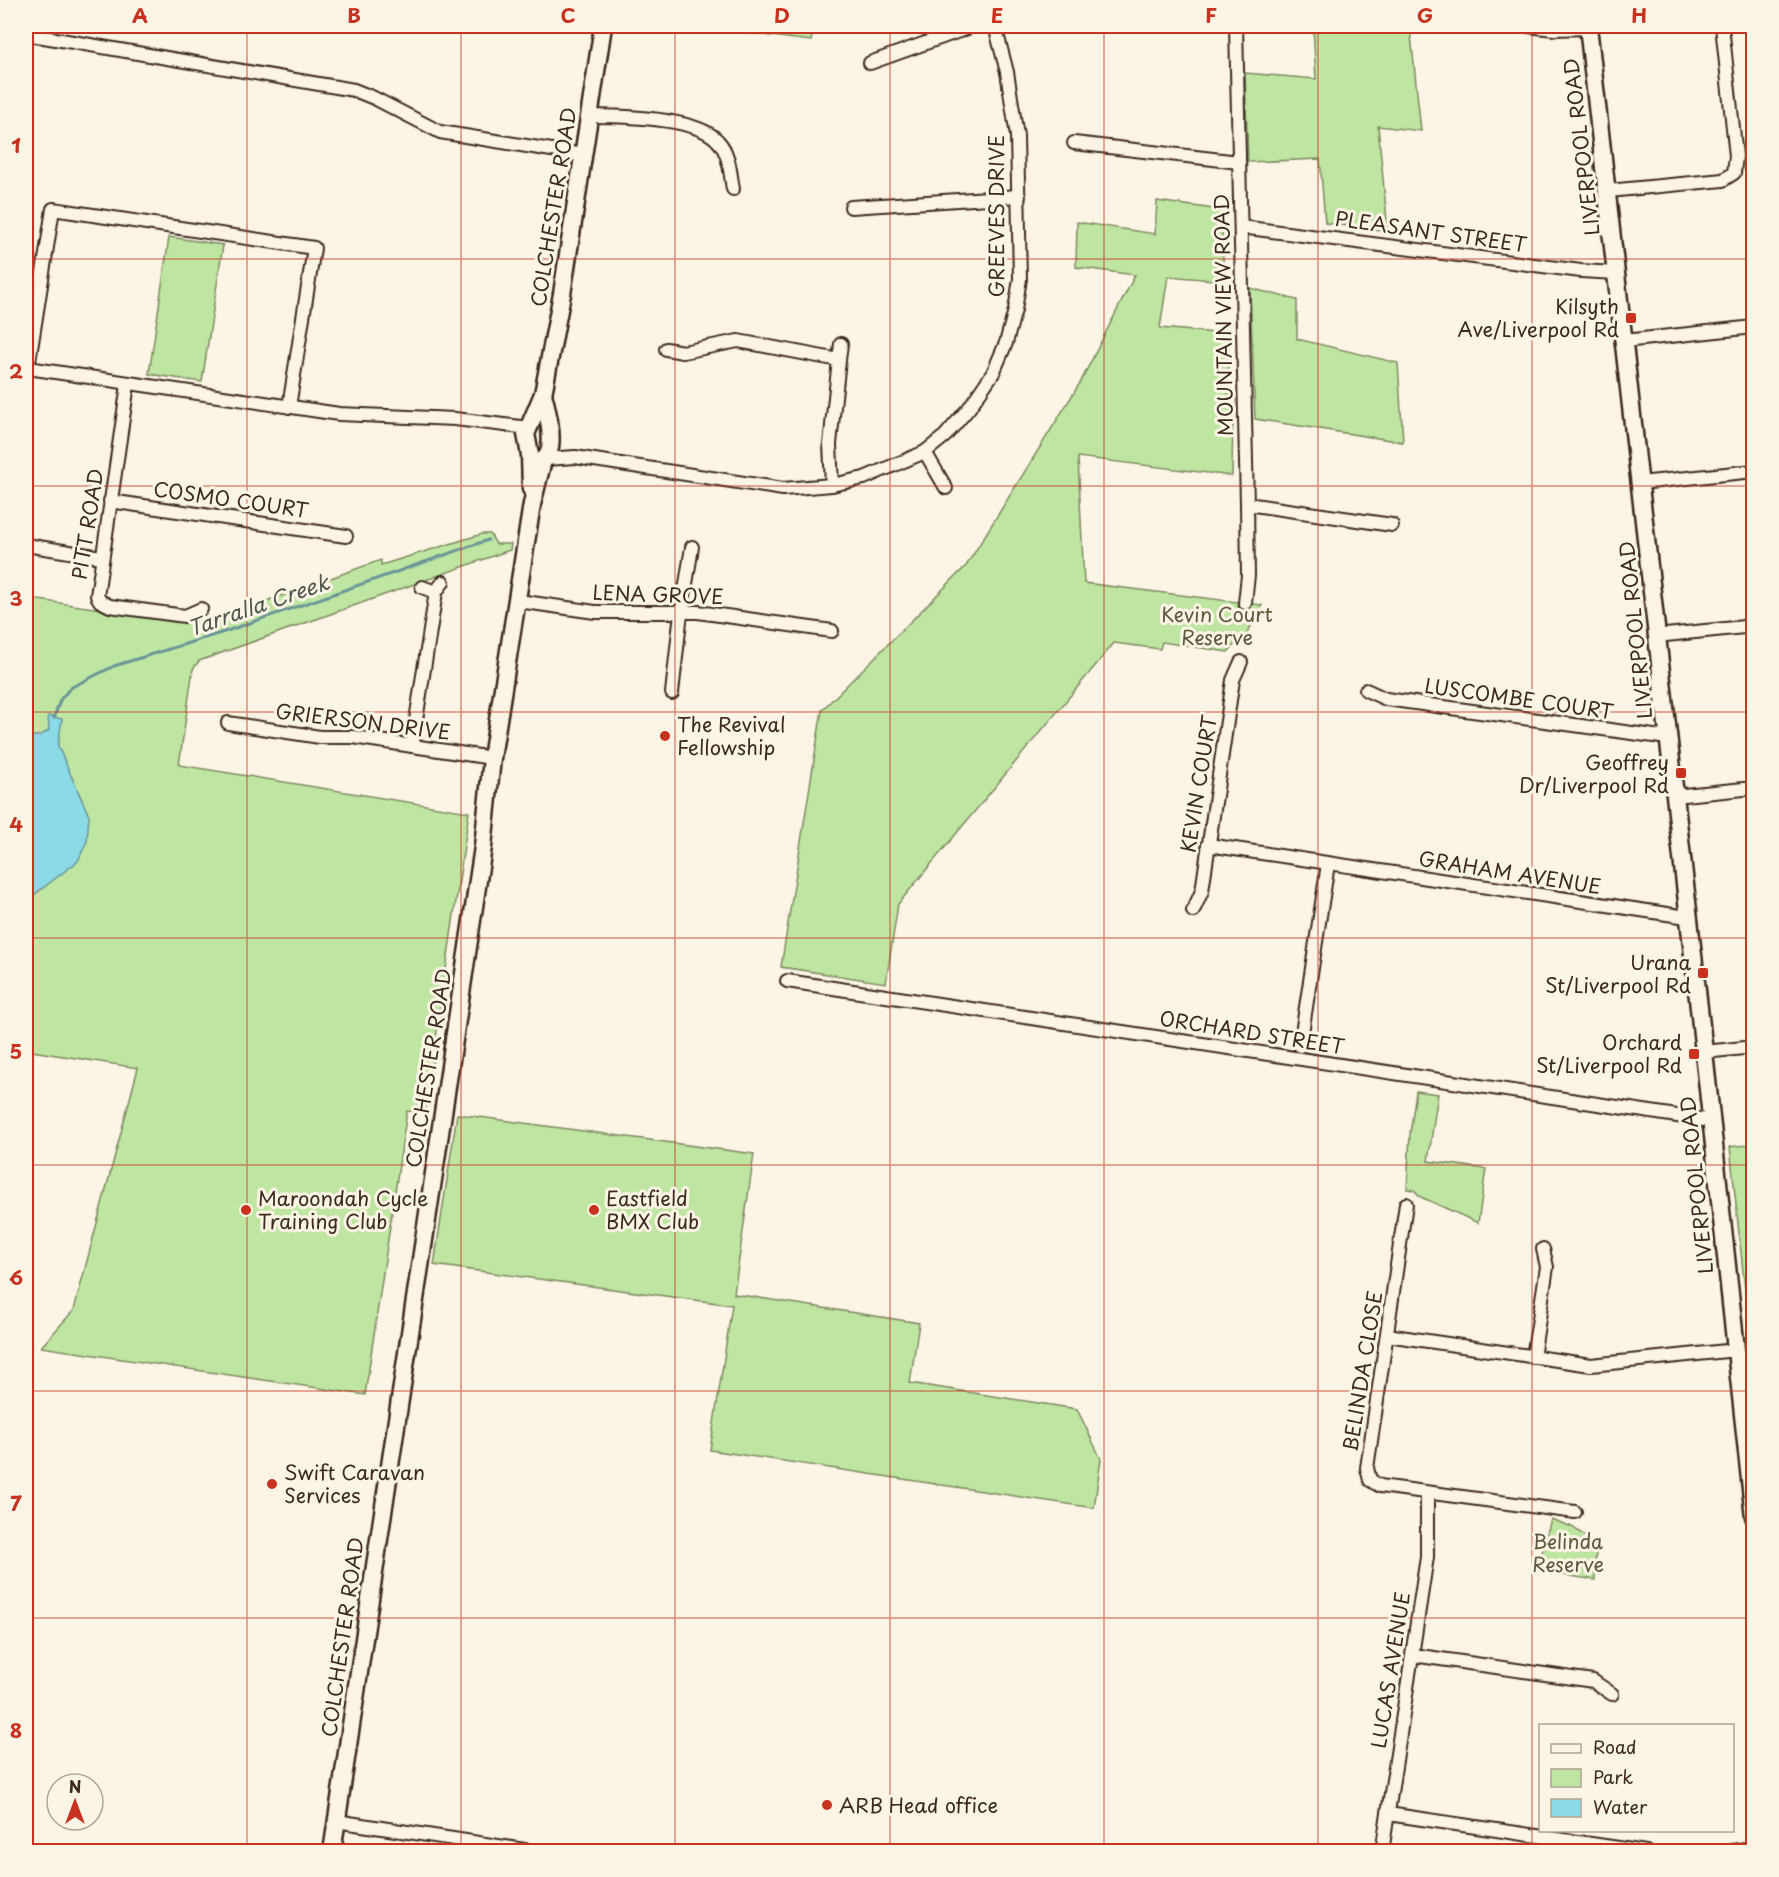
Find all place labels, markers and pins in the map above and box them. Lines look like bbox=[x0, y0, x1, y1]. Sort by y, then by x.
place label: Kilsyth Ave/Liverpool Rd bbox=[1458, 291, 1619, 344]
marker: Kilsyth Ave/Liverpool Rd bbox=[1624, 311, 1638, 325]
place label: The Revival Fellowship bbox=[677, 709, 786, 762]
marker: The Revival Fellowship bbox=[658, 729, 672, 743]
place label: Geoffrey Dr/Liverpool Rd bbox=[1519, 747, 1669, 800]
marker: Geoffrey Dr/Liverpool Rd bbox=[1674, 766, 1688, 780]
place label: Urana St/Liverpool Rd bbox=[1545, 947, 1691, 1000]
marker: Urana St/Liverpool Rd bbox=[1696, 966, 1710, 980]
place label: Orchard St/Liverpool Rd bbox=[1536, 1027, 1682, 1080]
marker: Orchard St/Liverpool Rd bbox=[1687, 1047, 1701, 1061]
place label: Maroondah Cycle Training Club bbox=[258, 1183, 429, 1236]
place label: Eastfield BMX Club bbox=[606, 1183, 699, 1236]
marker: Maroondah Cycle Training Club bbox=[239, 1203, 253, 1217]
marker: Eastfield BMX Club bbox=[587, 1203, 601, 1217]
place label: Swift Caravan Services bbox=[284, 1457, 425, 1510]
marker: Swift Caravan Services bbox=[265, 1477, 279, 1491]
place label: ARB Head office bbox=[839, 1790, 998, 1820]
marker: ARB Head office bbox=[820, 1798, 834, 1812]

